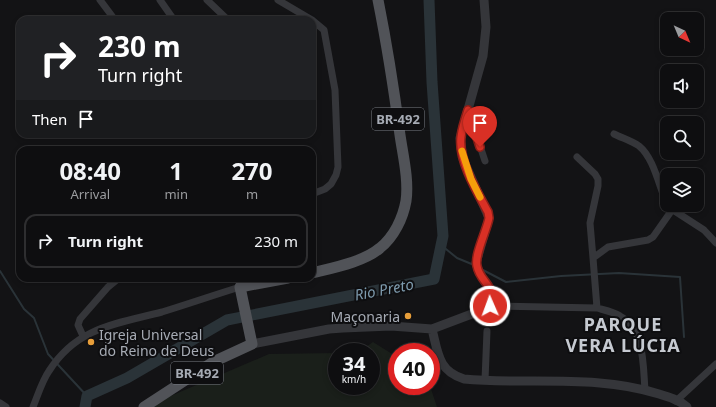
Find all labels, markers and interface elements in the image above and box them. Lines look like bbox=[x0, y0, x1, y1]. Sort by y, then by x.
north arrow bbox=[660, 12, 704, 56]
map controls bbox=[660, 12, 704, 212]
text: 230 m bbox=[98, 27, 181, 65]
icon: right bbox=[32, 32, 84, 84]
text: Turn right bbox=[98, 63, 182, 87]
button: sound bbox=[660, 64, 704, 108]
pin bbox=[463, 106, 497, 147]
icon: arrive bbox=[75, 108, 97, 130]
road number: BR-492 bbox=[372, 108, 424, 130]
text: Then bbox=[32, 109, 67, 129]
icon: arrive bbox=[469, 112, 491, 134]
button: search bbox=[660, 116, 704, 160]
text: 08:40 bbox=[59, 154, 121, 187]
text: 1 bbox=[169, 154, 183, 187]
text: 270 bbox=[231, 154, 273, 187]
button: layers bbox=[660, 168, 704, 212]
text: Arrival bbox=[70, 185, 110, 203]
text: min bbox=[164, 185, 188, 203]
text: m bbox=[246, 185, 258, 203]
icon: right bbox=[34, 230, 56, 252]
text: Turn right bbox=[68, 231, 143, 251]
text: 230 m bbox=[254, 231, 298, 251]
water label: Rio Preto bbox=[353, 273, 415, 305]
position arrow bbox=[469, 285, 511, 327]
place label: Maçonaria bbox=[331, 307, 400, 326]
marker: Maçonaria bbox=[403, 311, 413, 321]
district label: PARQUE VERA LÚCIA bbox=[565, 312, 681, 357]
place label: Igreja Universal do Reino de Deus bbox=[99, 325, 215, 360]
marker: Igreja Universal do Reino de Deus bbox=[86, 337, 96, 347]
speed limit sign: 40 bbox=[388, 343, 440, 395]
text: 34 bbox=[343, 350, 365, 377]
road number: BR-492 bbox=[171, 362, 223, 384]
text: km/h bbox=[342, 372, 366, 386]

